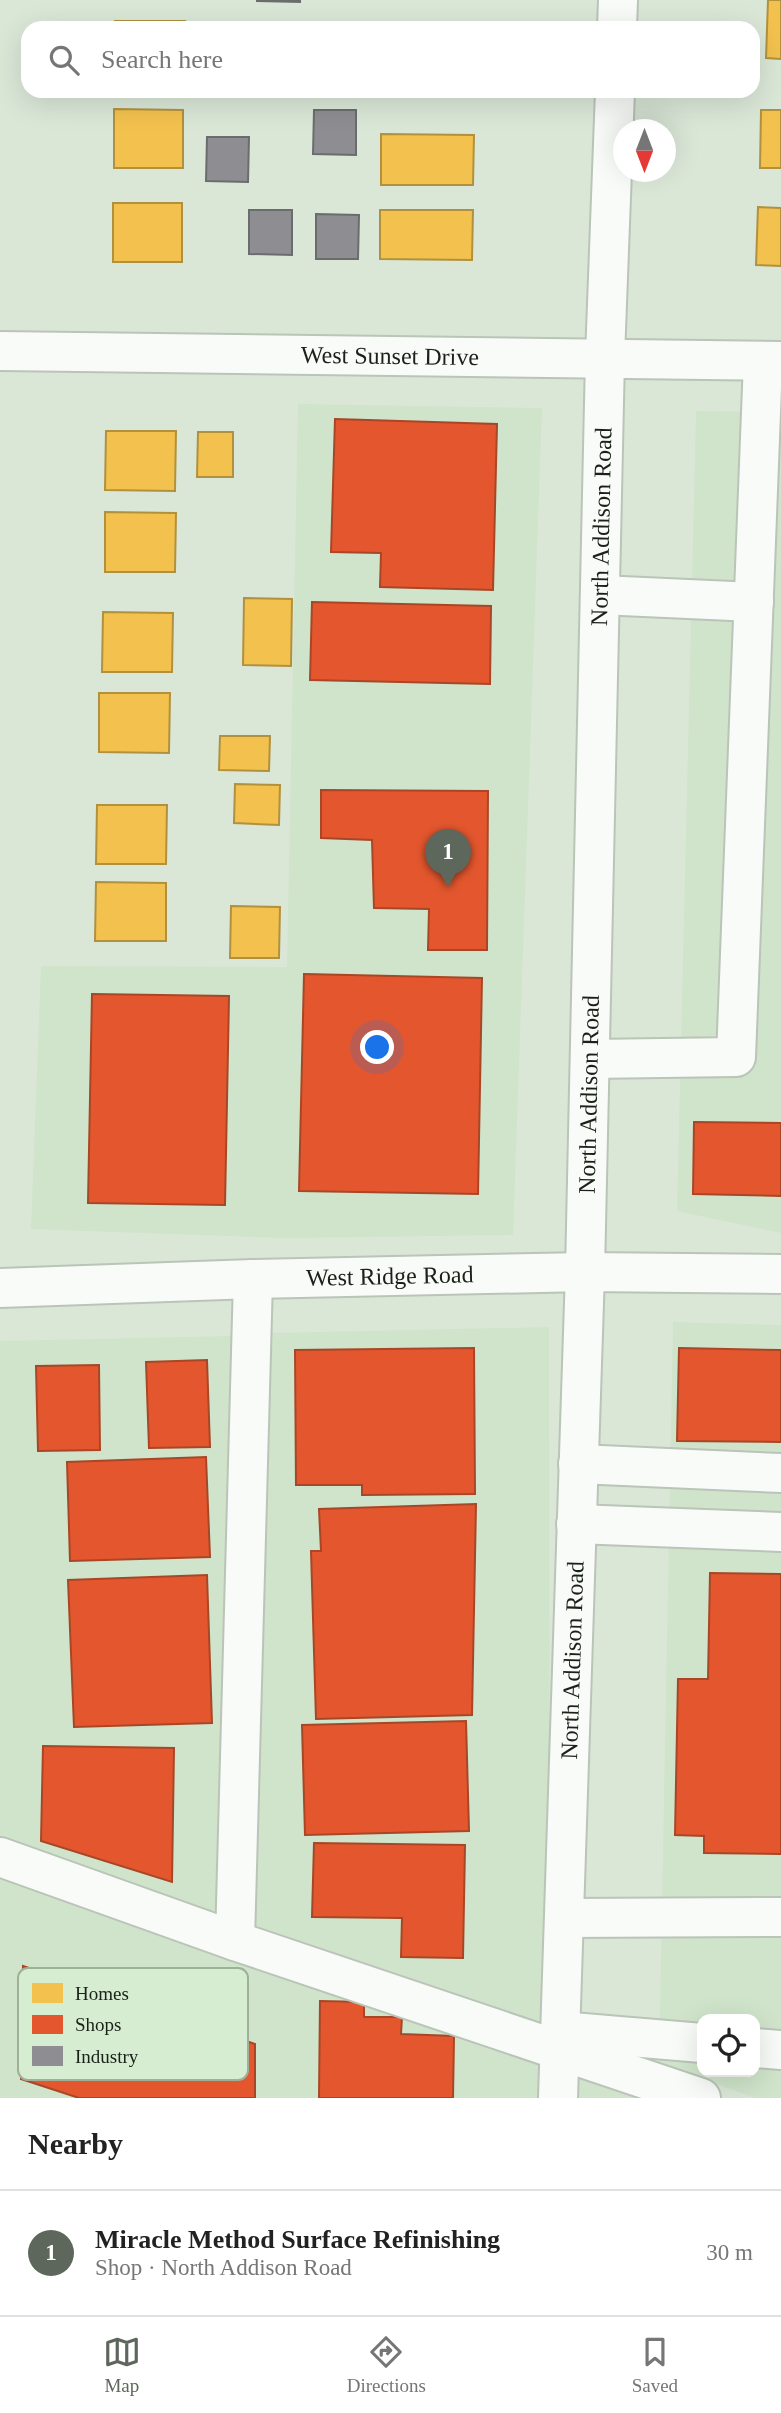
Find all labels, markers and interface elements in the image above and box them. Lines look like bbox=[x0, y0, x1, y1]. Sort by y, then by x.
search box bbox=[21, 21, 760, 98]
icon: search bbox=[45, 41, 83, 79]
text: Search here bbox=[101, 45, 223, 74]
north arrow bbox=[613, 119, 676, 182]
street label: West Sunset Drive bbox=[301, 342, 479, 370]
street label: North Addison Road bbox=[586, 427, 616, 626]
pin: 1 bbox=[425, 829, 471, 887]
street label: North Addison Road bbox=[574, 995, 604, 1194]
your location bbox=[360, 1030, 394, 1064]
street label: West Ridge Road bbox=[306, 1261, 474, 1291]
street label: North Addison Road bbox=[556, 1560, 589, 1760]
legend bbox=[18, 1968, 248, 2080]
text: Homes bbox=[75, 1983, 129, 2004]
text: Shops bbox=[75, 2014, 121, 2035]
map controls bbox=[697, 2014, 760, 2077]
button: locate bbox=[697, 2014, 760, 2077]
text: Industry bbox=[75, 2046, 139, 2067]
text: Nearby bbox=[28, 2127, 123, 2160]
text: Miracle Method Surface Refinishing bbox=[95, 2225, 500, 2254]
text: 1 bbox=[45, 2240, 57, 2265]
text: 30 m bbox=[706, 2240, 753, 2265]
text: Shop · North Addison Road bbox=[95, 2255, 352, 2280]
tab: Map bbox=[103, 2333, 141, 2397]
tab: Directions bbox=[347, 2333, 426, 2397]
tab: Saved bbox=[632, 2333, 678, 2397]

